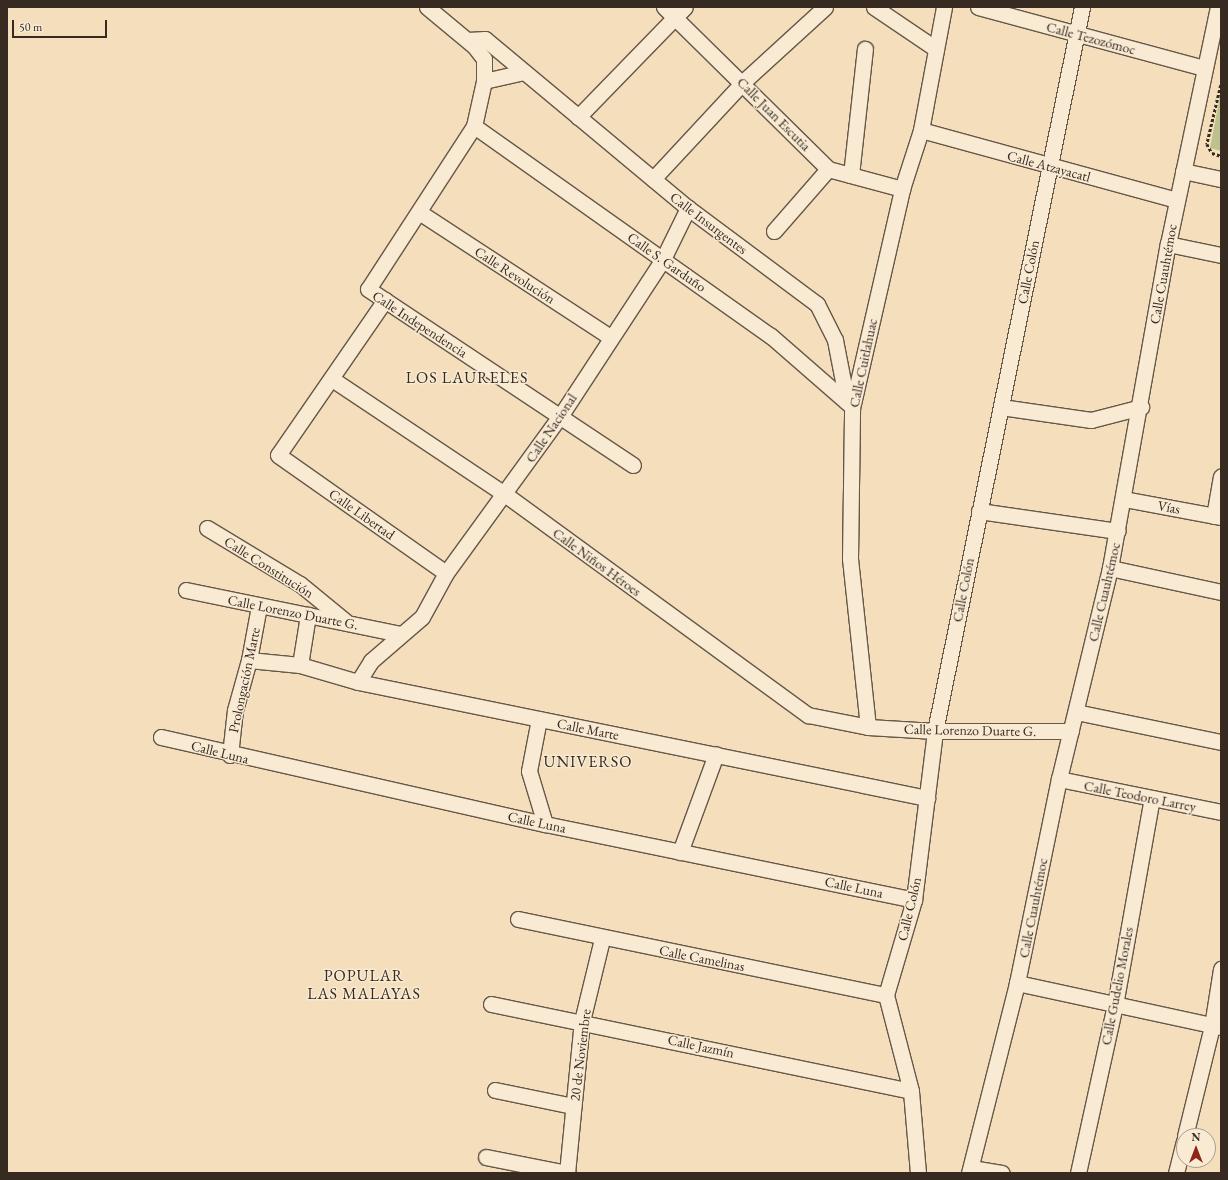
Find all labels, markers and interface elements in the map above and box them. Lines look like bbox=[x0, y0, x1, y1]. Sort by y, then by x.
scale bar bbox=[14, 12, 109, 38]
street label: Calle Tezozómoc bbox=[1045, 18, 1137, 58]
text: 50 m bbox=[19, 19, 42, 35]
street label: Calle Juan Escutia bbox=[734, 74, 814, 154]
street label: Calle Atzayacatl bbox=[1005, 147, 1093, 185]
street label: Calle Insurgentes bbox=[667, 188, 751, 258]
street label: Calle Cuauhtémoc bbox=[1146, 223, 1180, 325]
street label: Calle S. Garduño bbox=[624, 229, 710, 295]
street label: Calle Colón bbox=[1014, 239, 1042, 305]
street label: Calle Revolución bbox=[472, 243, 558, 307]
street label: Calle Independencia bbox=[369, 287, 471, 361]
street label: Calle Cuitlahuac bbox=[845, 317, 881, 409]
district label: LOS LAURELES bbox=[406, 368, 528, 388]
street label: Calle Nacional bbox=[522, 390, 580, 466]
street label: Calle Libertad bbox=[326, 485, 398, 543]
street label: Vías bbox=[1156, 497, 1182, 517]
street label: Calle Niños Héroes bbox=[550, 524, 644, 600]
street label: Calle Constitución bbox=[221, 533, 317, 601]
street label: Calle Cuauhtémoc bbox=[1084, 541, 1124, 643]
street label: Calle Colón bbox=[949, 557, 977, 623]
street label: Calle Lorenzo Duarte G. bbox=[226, 591, 360, 633]
street label: Prolongación Marte bbox=[225, 626, 263, 734]
street label: Calle Marte bbox=[555, 715, 621, 743]
street label: Calle Lorenzo Duarte G. bbox=[904, 720, 1036, 740]
street label: Calle Luna bbox=[189, 737, 251, 767]
district label: UNIVERSO bbox=[544, 752, 632, 772]
street label: Calle Teodoro Larrey bbox=[1083, 777, 1197, 815]
street label: Calle Luna bbox=[506, 808, 568, 836]
street label: Calle Cuauhtémoc bbox=[1015, 857, 1051, 959]
street label: Calle Luna bbox=[823, 873, 885, 901]
street label: Calle Colón bbox=[894, 876, 924, 942]
street label: Calle Gudelio Morales bbox=[1097, 925, 1137, 1047]
street label: Calle Camelinas bbox=[658, 941, 746, 975]
district label: POPULAR LAS MALAYAS bbox=[307, 966, 421, 1004]
street label: 20 de Noviembre bbox=[566, 1008, 594, 1102]
street label: Calle Jazmín bbox=[666, 1031, 736, 1061]
north arrow bbox=[1176, 1128, 1216, 1168]
text: N bbox=[1192, 1130, 1200, 1144]

